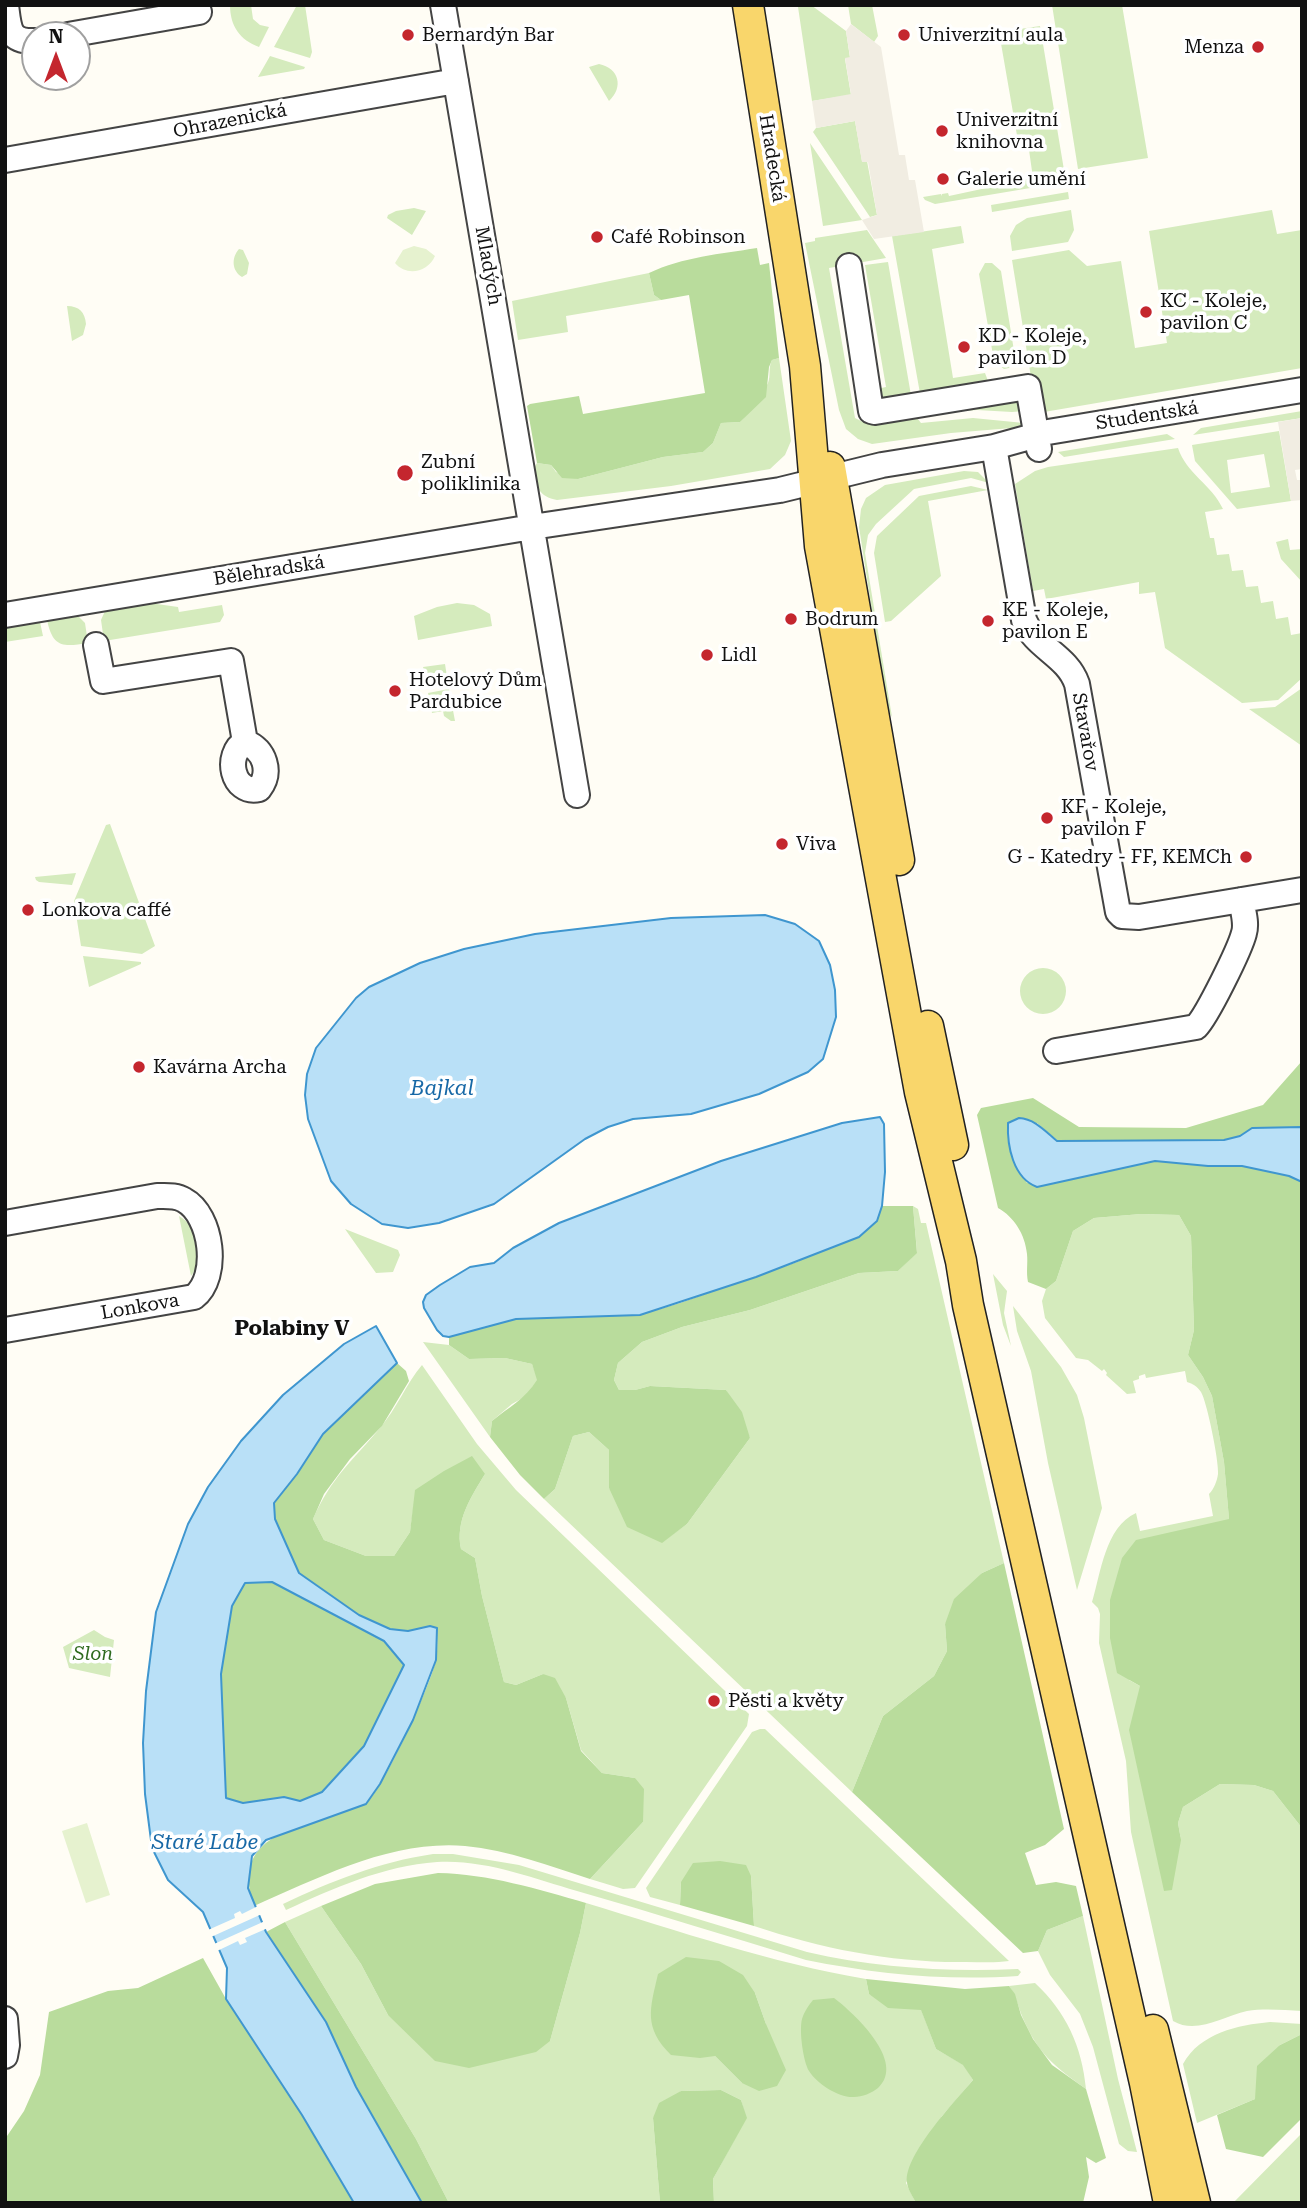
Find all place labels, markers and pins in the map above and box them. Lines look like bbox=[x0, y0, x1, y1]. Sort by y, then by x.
place label: Bernardýn Bar bbox=[422, 24, 554, 46]
place label: Univerzitní aula bbox=[918, 24, 1063, 46]
marker: Bernardýn Bar bbox=[400, 27, 416, 43]
marker: Univerzitní aula bbox=[896, 27, 912, 43]
place label: Menza bbox=[1184, 36, 1244, 58]
marker: Menza bbox=[1250, 39, 1266, 55]
place label: Univerzitní knihovna bbox=[956, 109, 1058, 153]
marker: Univerzitní knihovna bbox=[934, 123, 950, 139]
place label: Galerie umění bbox=[957, 168, 1086, 190]
marker: Galerie umění bbox=[935, 171, 951, 187]
place label: Café Robinson bbox=[611, 226, 746, 248]
marker: Café Robinson bbox=[589, 229, 605, 245]
place label: KC - Koleje, pavilon C bbox=[1160, 290, 1267, 334]
marker: KC - Koleje, pavilon C bbox=[1138, 304, 1154, 320]
place label: KD - Koleje, pavilon D bbox=[978, 325, 1087, 369]
marker: KD - Koleje, pavilon D bbox=[956, 339, 972, 355]
place label: Zubní poliklinika bbox=[421, 451, 521, 495]
marker: Zubní poliklinika bbox=[395, 463, 415, 483]
place label: KE - Koleje, pavilon E bbox=[1002, 599, 1108, 643]
place label: Bodrum bbox=[805, 608, 879, 630]
marker: Bodrum bbox=[783, 611, 799, 627]
marker: KE - Koleje, pavilon E bbox=[980, 613, 996, 629]
place label: Lidl bbox=[721, 644, 757, 666]
marker: Lidl bbox=[699, 647, 715, 663]
place label: Hotelový Dům Pardubice bbox=[409, 669, 542, 713]
marker: Hotelový Dům Pardubice bbox=[387, 683, 403, 699]
place label: KF - Koleje, pavilon F bbox=[1061, 796, 1167, 840]
marker: KF - Koleje, pavilon F bbox=[1039, 810, 1055, 826]
place label: Viva bbox=[796, 833, 836, 855]
marker: Viva bbox=[774, 836, 790, 852]
place label: G - Katedry - FF, KEMCh bbox=[1007, 846, 1232, 868]
marker: G - Katedry - FF, KEMCh bbox=[1238, 849, 1254, 865]
place label: Lonkova caffé bbox=[42, 899, 171, 921]
marker: Lonkova caffé bbox=[20, 902, 36, 918]
place label: Kavárna Archa bbox=[153, 1056, 287, 1078]
marker: Kavárna Archa bbox=[131, 1059, 147, 1075]
place label: Pěsti a květy bbox=[728, 1690, 844, 1712]
marker: Pěsti a květy bbox=[706, 1693, 722, 1709]

